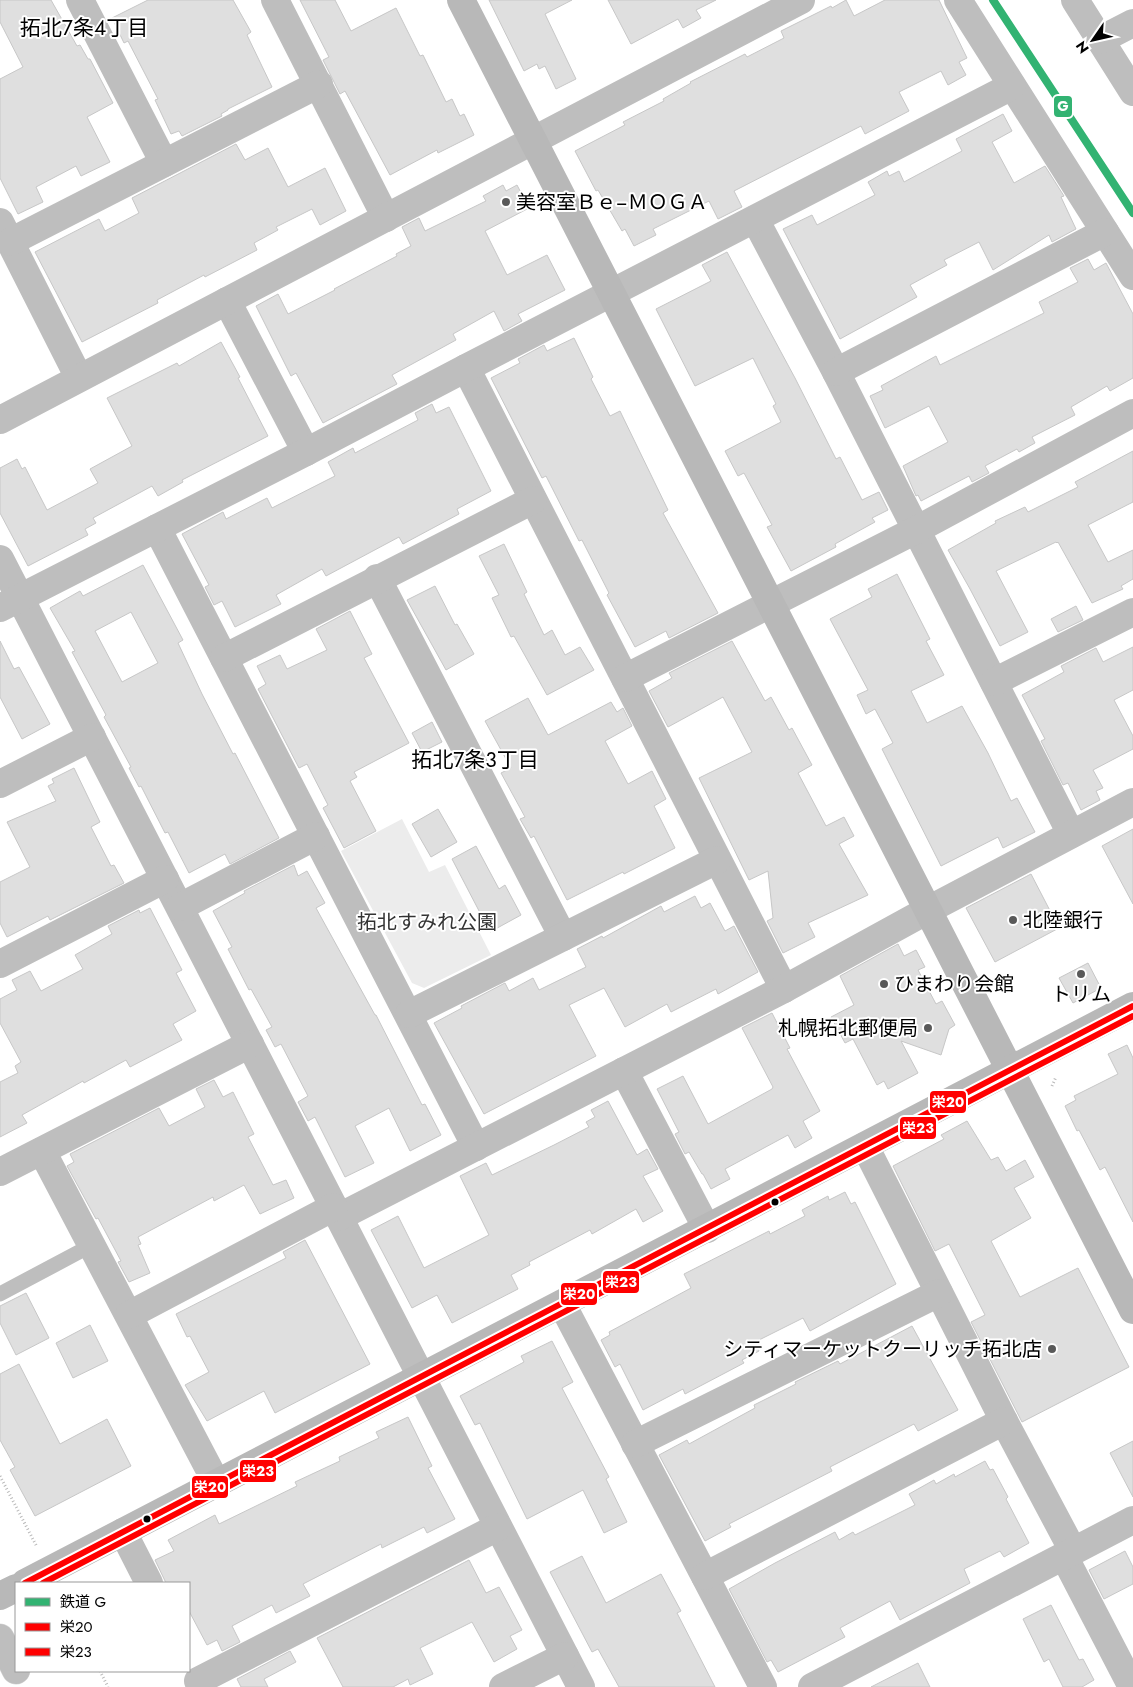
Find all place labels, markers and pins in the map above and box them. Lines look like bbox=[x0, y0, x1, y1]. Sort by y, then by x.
place label: 美容室Ｂｅ−ＭＯＧＡ bbox=[516, 188, 708, 217]
marker: 美容室Ｂｅ−ＭＯＧＡ bbox=[500, 196, 512, 208]
place label: 北陸銀行 bbox=[1023, 906, 1103, 935]
marker: 北陸銀行 bbox=[1007, 914, 1019, 926]
marker: トリム bbox=[1075, 968, 1087, 980]
place label: ひまわり会館 bbox=[894, 970, 1014, 999]
marker: ひまわり会館 bbox=[878, 978, 890, 990]
place label: トリム bbox=[1051, 980, 1111, 1009]
place label: 札幌拓北郵便局 bbox=[778, 1014, 918, 1043]
marker: 札幌拓北郵便局 bbox=[922, 1022, 934, 1034]
unlabelled marker bbox=[770, 1197, 780, 1207]
place label: シティマーケットクーリッチ拓北店 bbox=[723, 1335, 1042, 1364]
marker: シティマーケットクーリッチ拓北店 bbox=[1046, 1343, 1058, 1355]
unlabelled marker bbox=[142, 1514, 152, 1524]

